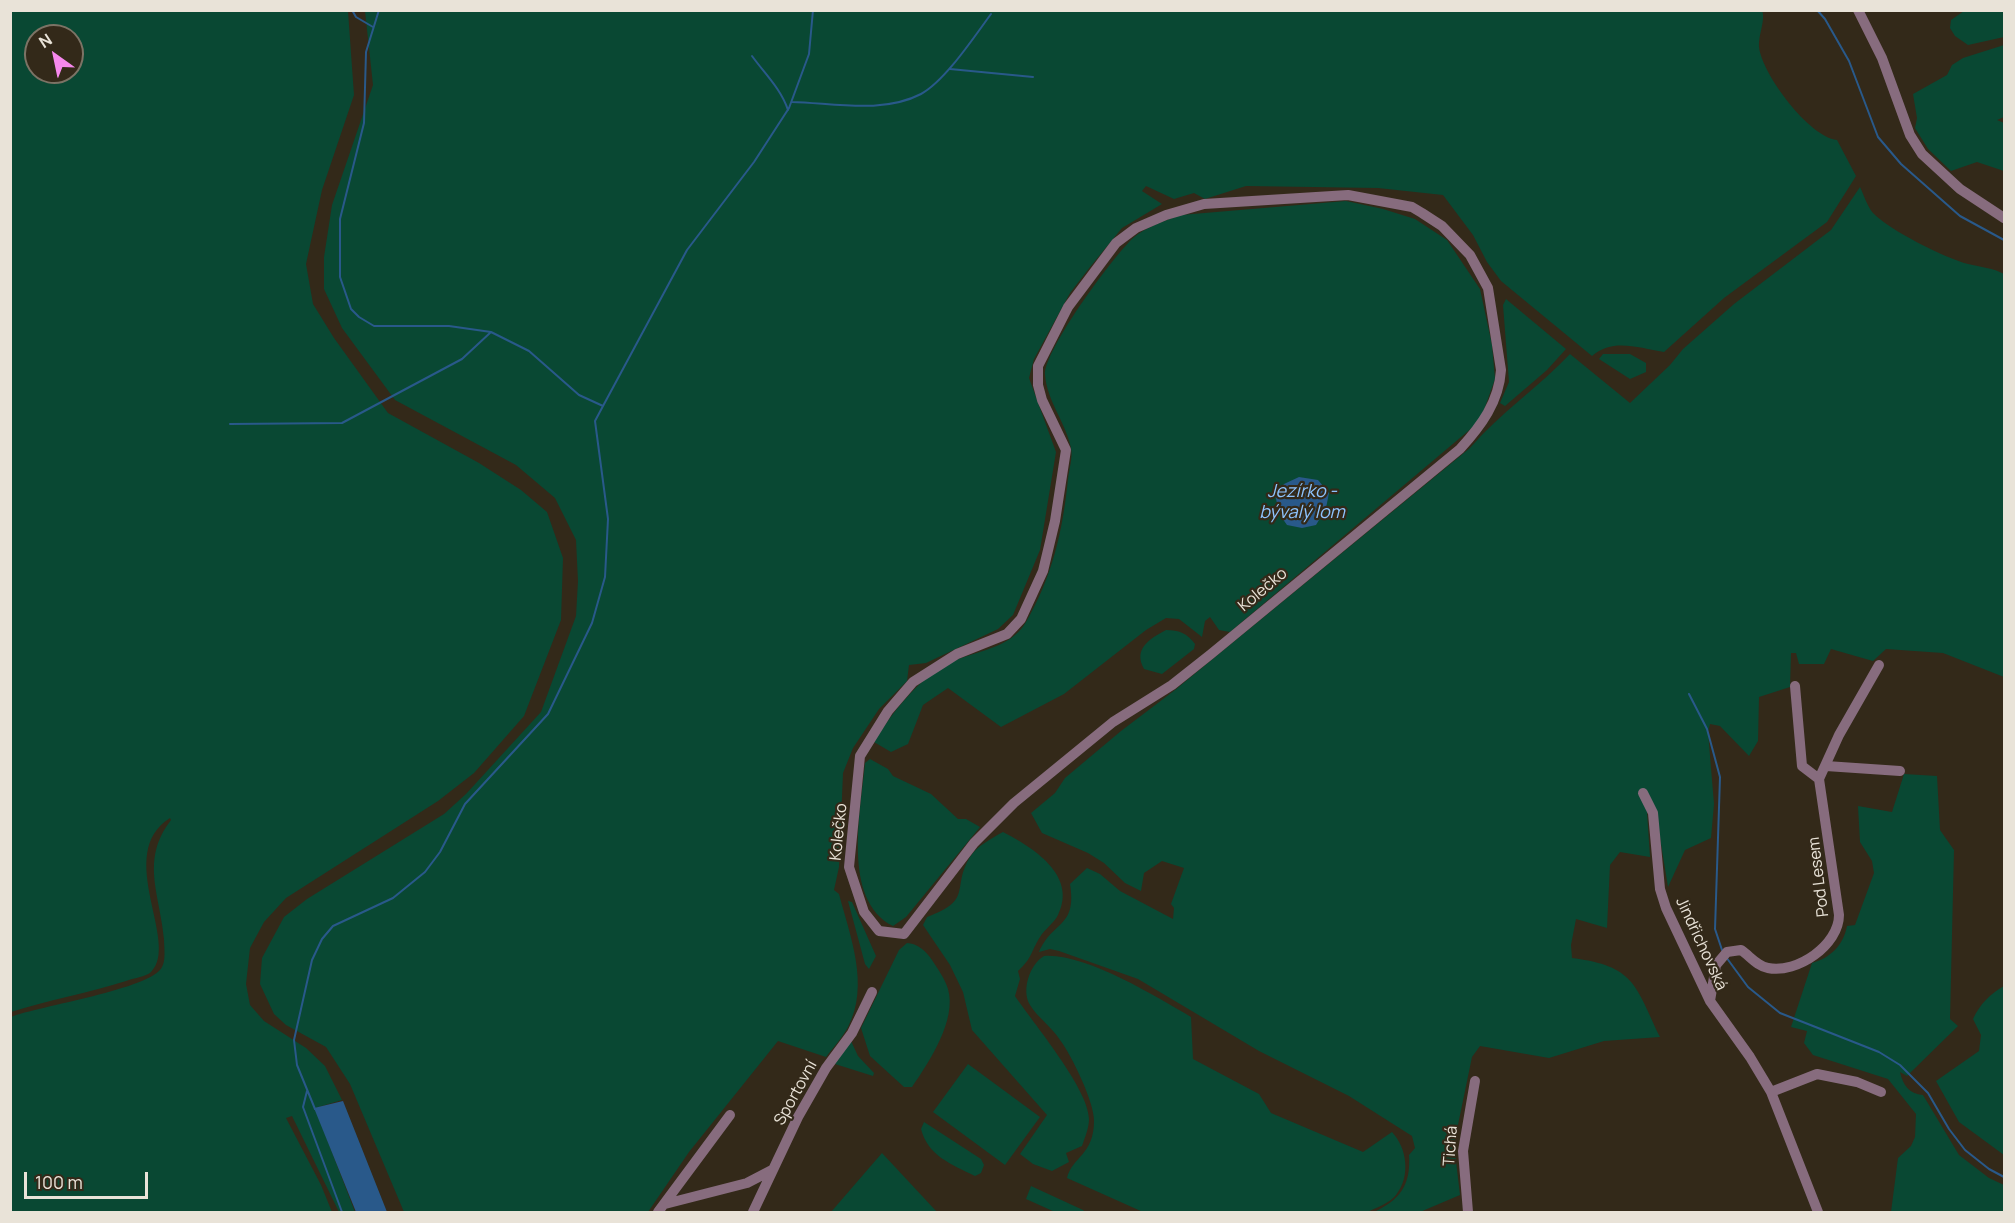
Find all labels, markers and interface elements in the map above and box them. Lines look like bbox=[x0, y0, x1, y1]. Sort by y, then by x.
north arrow bbox=[24, 24, 84, 84]
text: N bbox=[34, 28, 56, 53]
water label: Jezírko - bývalý lom bbox=[1259, 481, 1345, 524]
street label: Kolečko bbox=[1235, 564, 1291, 616]
street label: Kolečko bbox=[826, 802, 852, 862]
street label: Pod Lesem bbox=[1805, 836, 1833, 918]
street label: Jindřichovská bbox=[1671, 895, 1731, 993]
street label: Sportovní bbox=[770, 1057, 822, 1129]
street label: Tichá bbox=[1440, 1125, 1462, 1167]
scale bar bbox=[27, 1160, 152, 1198]
text: 100 m bbox=[35, 1170, 83, 1194]

